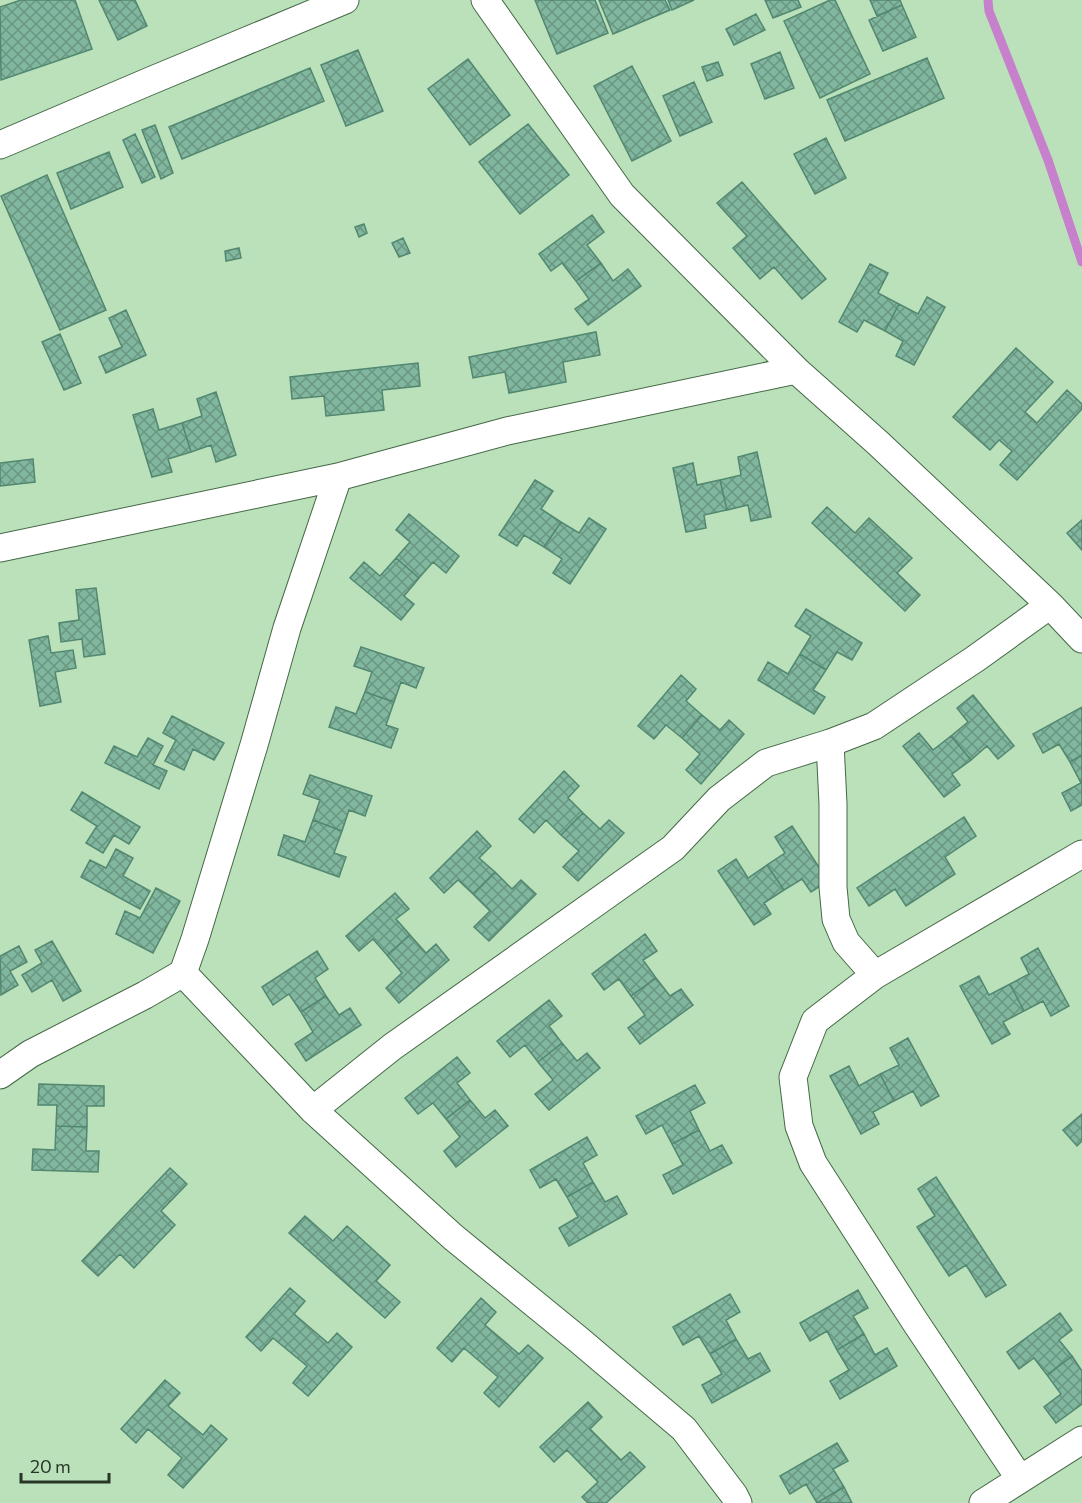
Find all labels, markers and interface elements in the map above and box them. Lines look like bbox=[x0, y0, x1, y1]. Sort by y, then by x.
scale bar bbox=[21, 1446, 110, 1484]
text: 20 m bbox=[30, 1455, 71, 1477]

